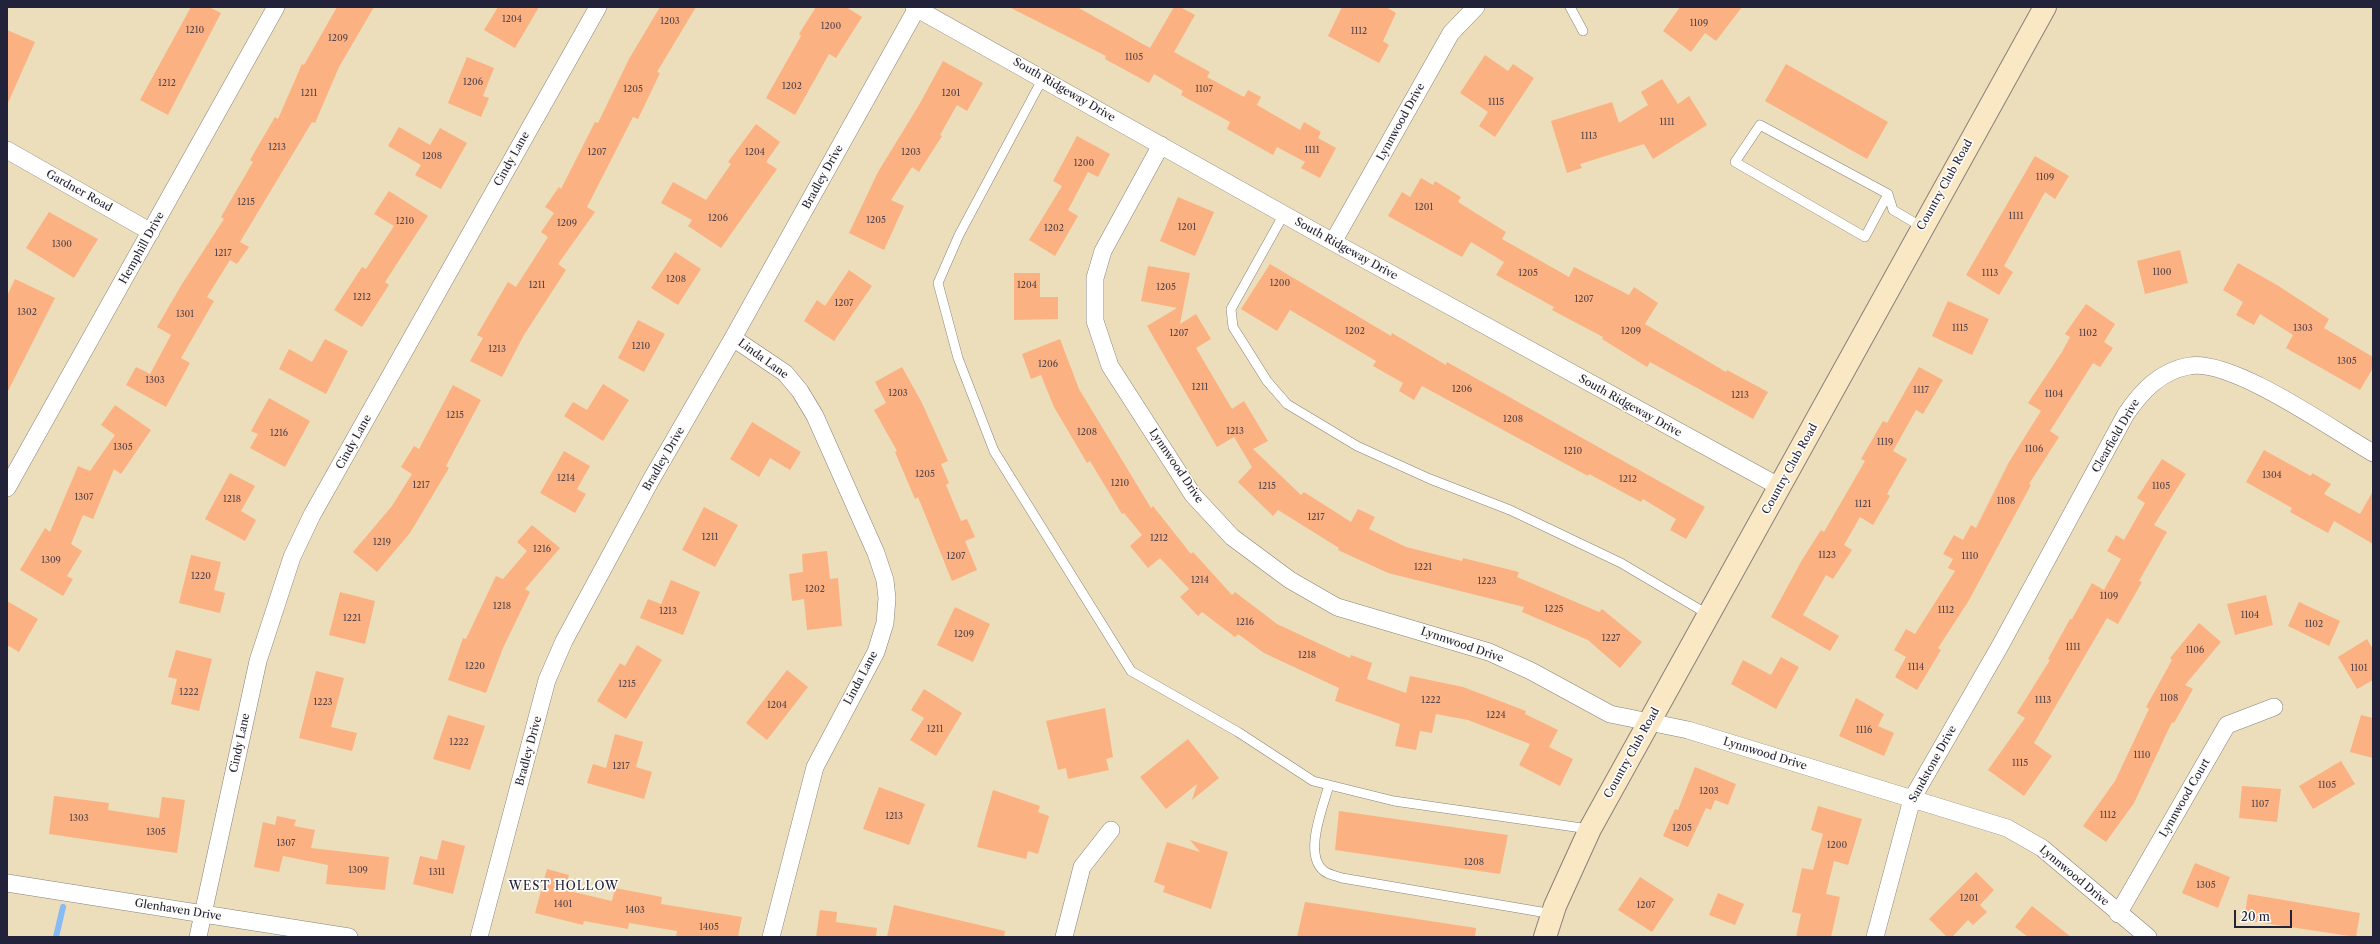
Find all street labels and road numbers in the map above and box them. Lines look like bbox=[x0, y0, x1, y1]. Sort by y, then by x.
street label: South Ridgeway Drive bbox=[1011, 55, 1117, 125]
street label: Lynnwood Drive bbox=[1374, 81, 1428, 163]
street label: Cindy Lane bbox=[492, 129, 532, 189]
street label: Country Club Road bbox=[1915, 137, 1975, 233]
street label: Bradley Drive bbox=[800, 143, 846, 211]
street label: Gardner Road bbox=[44, 167, 114, 215]
street label: Hemphill Drive bbox=[117, 210, 167, 286]
street label: South Ridgeway Drive bbox=[1292, 215, 1400, 283]
street label: Linda Lane bbox=[735, 336, 791, 382]
street label: South Ridgeway Drive bbox=[1576, 372, 1684, 440]
street label: Clearfield Drive bbox=[2090, 397, 2142, 475]
street label: Cindy Lane bbox=[334, 412, 374, 472]
street label: Country Club Road bbox=[1760, 421, 1820, 517]
street label: Bradley Drive bbox=[640, 425, 688, 493]
street label: Lynnwood Drive bbox=[1146, 426, 1206, 506]
street label: Lynnwood Drive bbox=[1419, 625, 1505, 665]
street label: Linda Lane bbox=[841, 649, 881, 707]
street label: Country Club Road bbox=[1602, 705, 1662, 801]
street label: Cindy Lane bbox=[227, 712, 253, 774]
street label: Bradley Drive bbox=[513, 715, 545, 787]
street label: Sandstone Drive bbox=[1906, 723, 1960, 805]
street label: Lynnwood Drive bbox=[1722, 735, 1808, 773]
street label: Lynnwood Court bbox=[2157, 756, 2213, 840]
street label: Lynnwood Drive bbox=[2037, 843, 2111, 909]
street label: Glenhaven Drive bbox=[134, 897, 222, 923]

